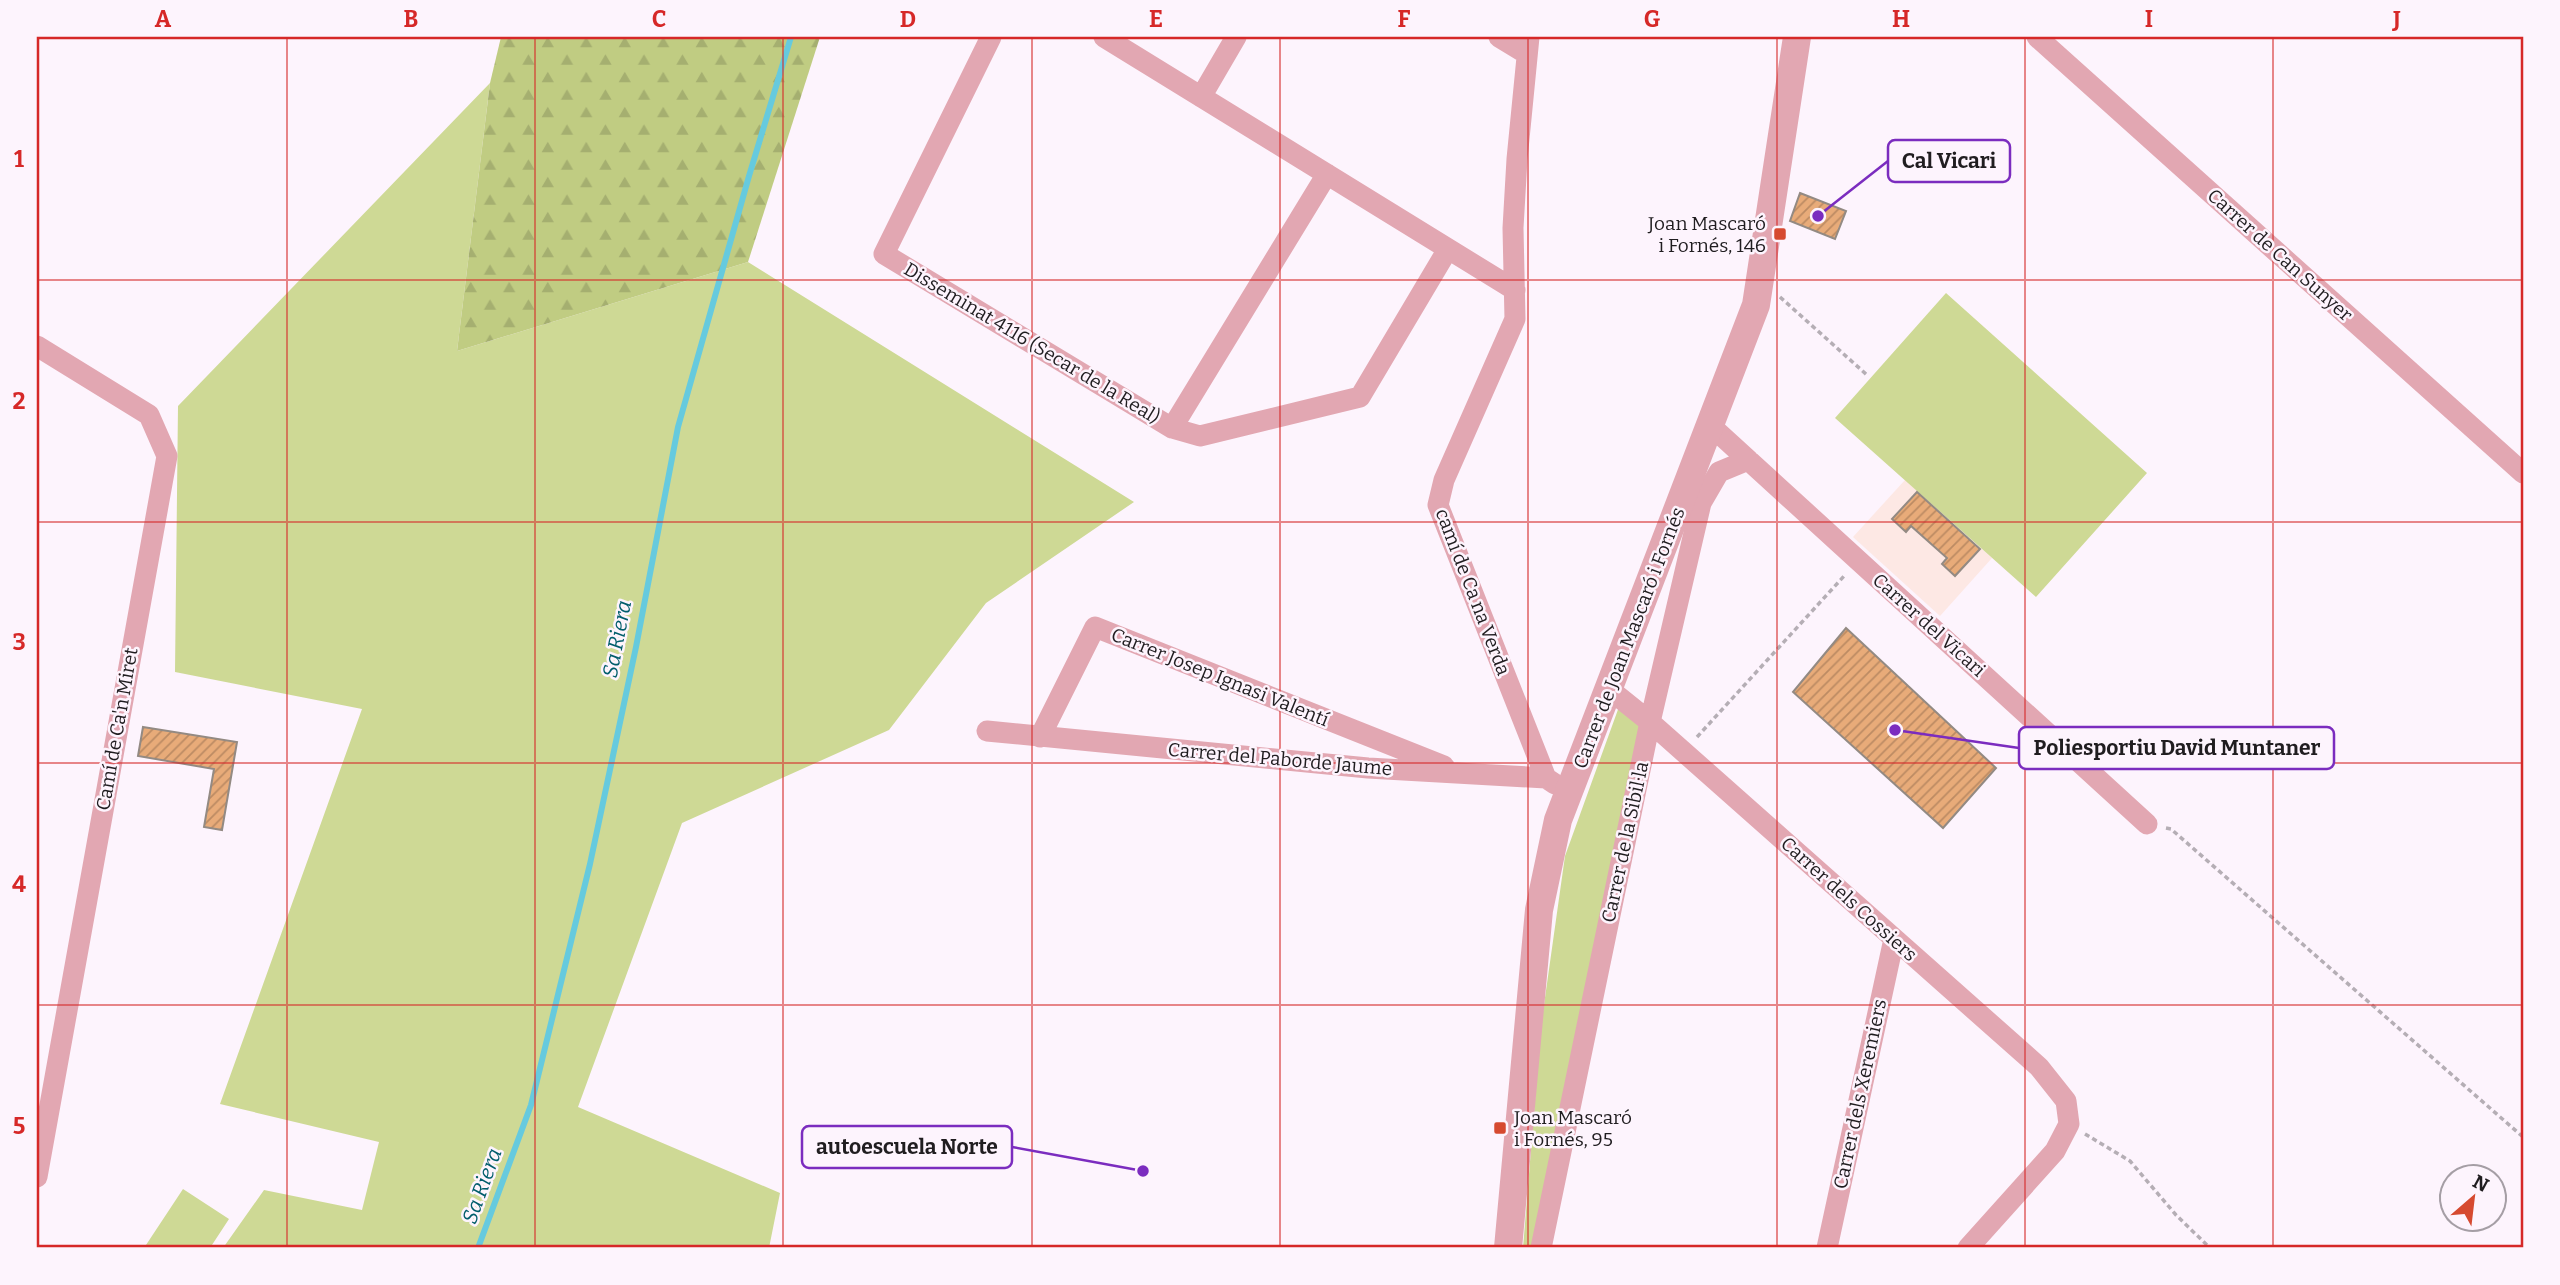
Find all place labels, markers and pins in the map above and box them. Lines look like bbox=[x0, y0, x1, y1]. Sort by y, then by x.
callout: Cal Vicari bbox=[1888, 140, 2010, 182]
place label: Joan Mascaró i Fornés, 146 bbox=[1647, 212, 1766, 257]
marker: Joan Mascaró i Fornés, 146 bbox=[1772, 226, 1788, 242]
callout: Poliesportiu David Muntaner bbox=[2019, 727, 2334, 769]
place label: Joan Mascaró i Fornés, 95 bbox=[1513, 1106, 1632, 1151]
marker: Joan Mascaró i Fornés, 95 bbox=[1492, 1120, 1508, 1136]
callout: autoescuela Norte bbox=[802, 1126, 1012, 1168]

